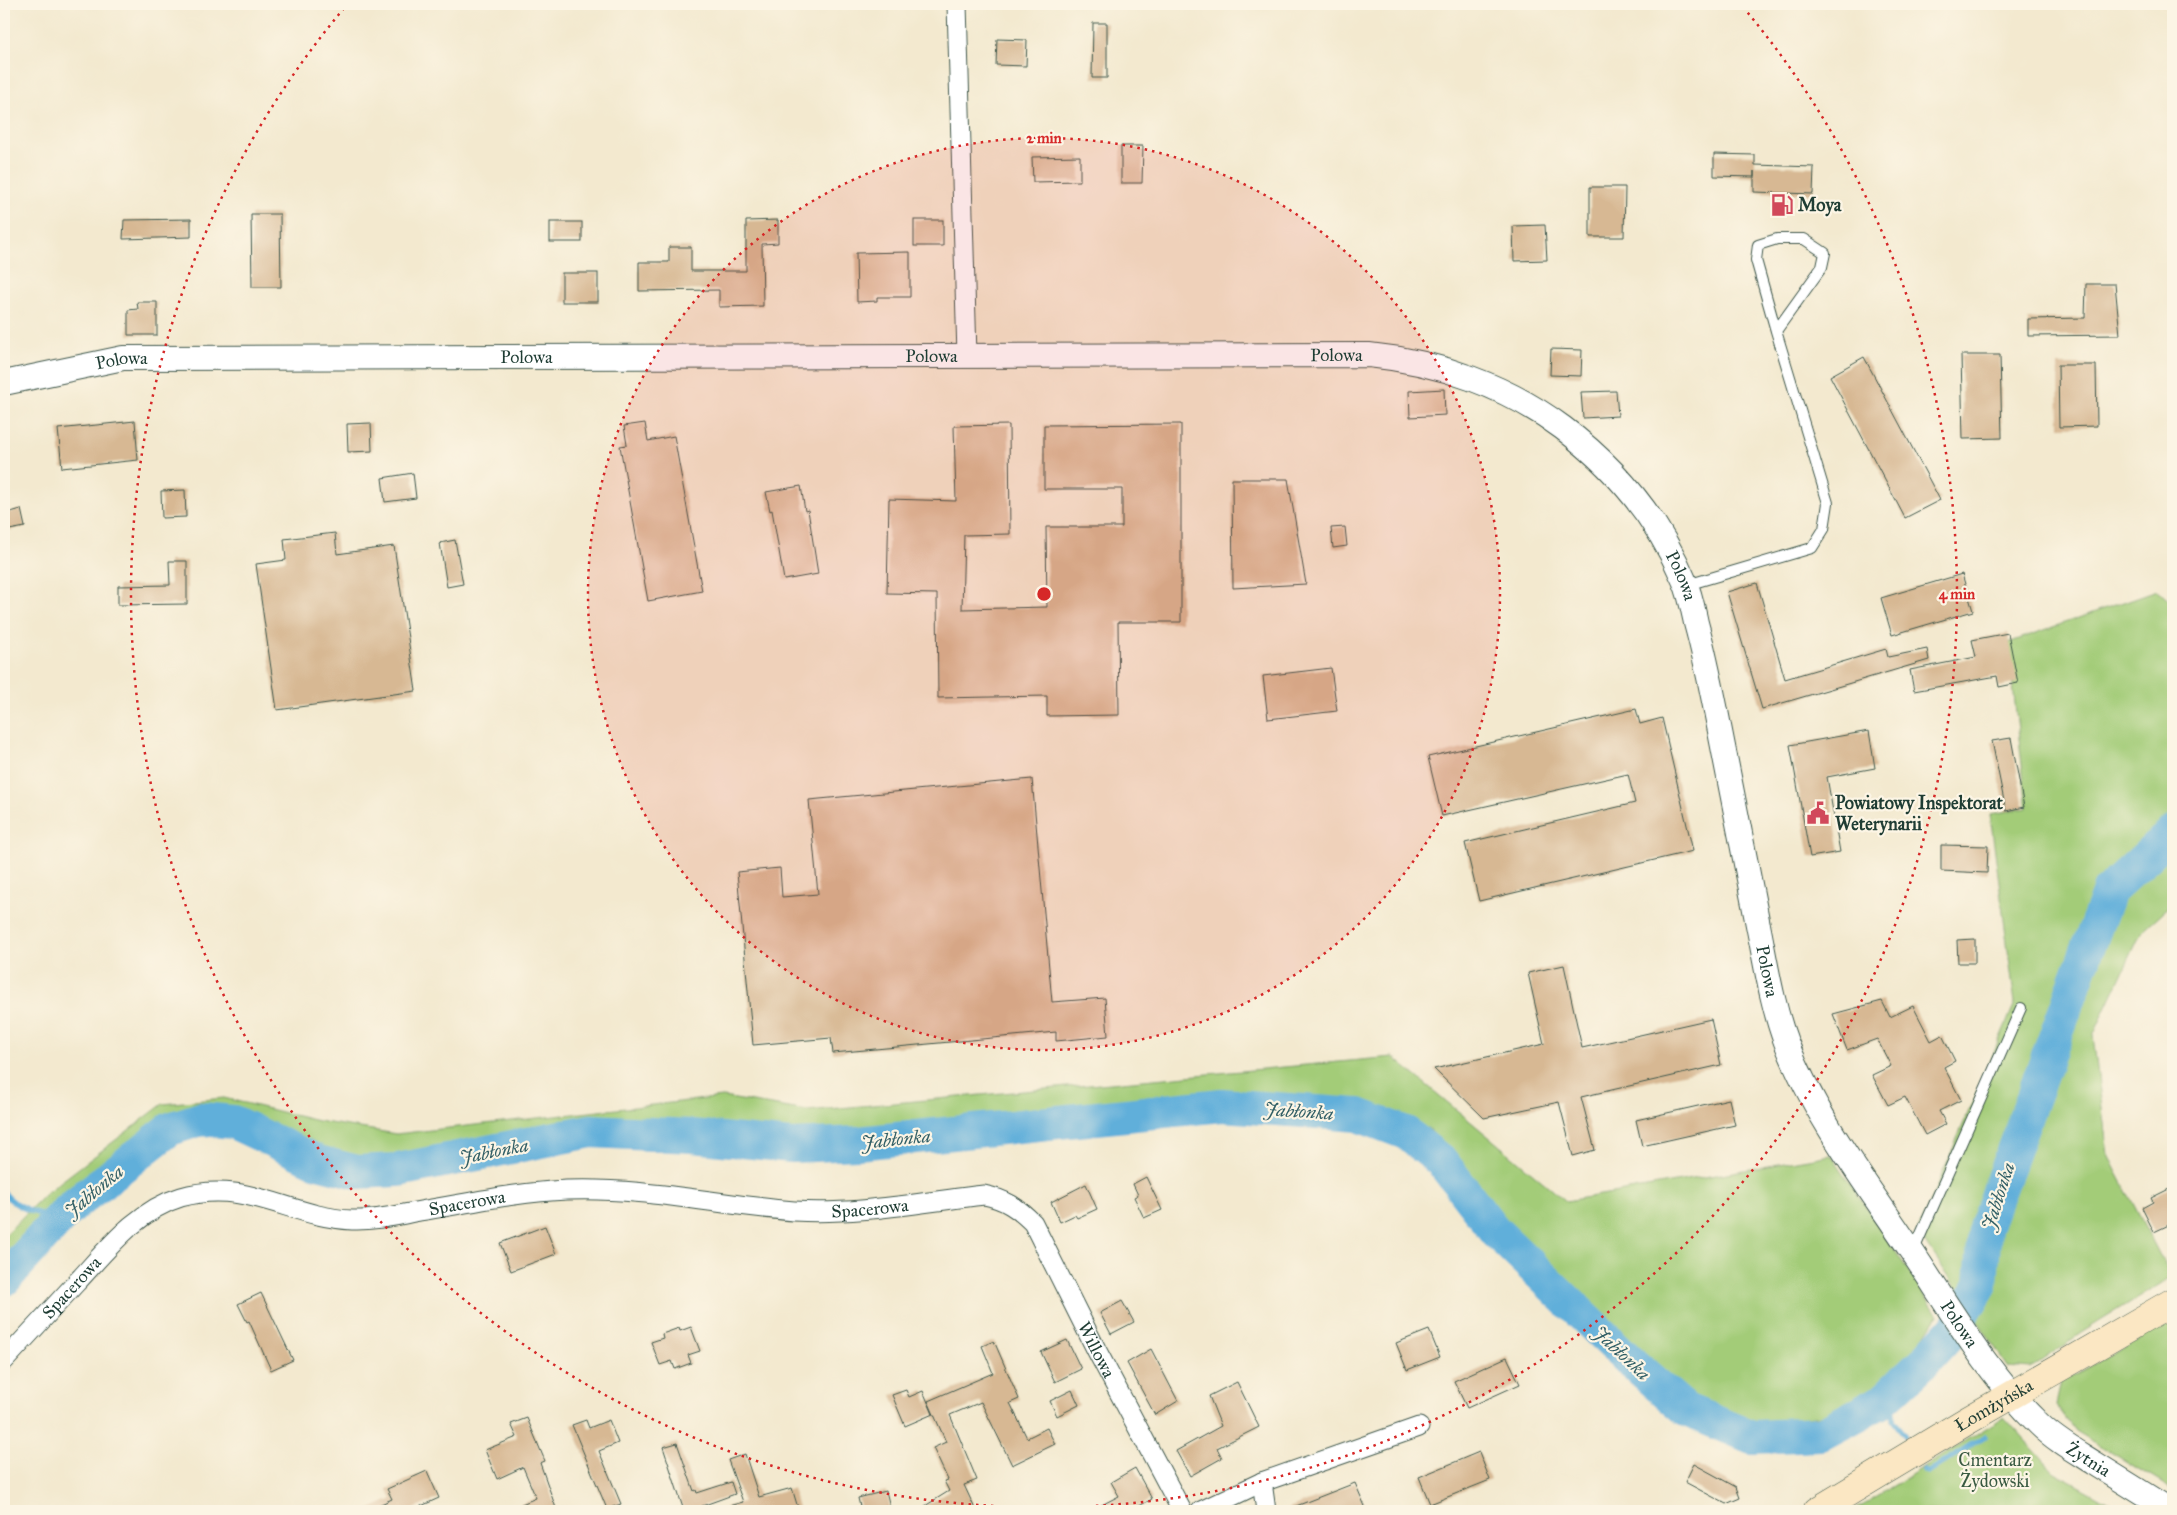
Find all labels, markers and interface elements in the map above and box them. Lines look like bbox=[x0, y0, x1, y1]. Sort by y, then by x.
text: 2 min bbox=[1026, 129, 1063, 147]
fuel station icon: Moya bbox=[1769, 192, 1795, 218]
place label: Moya bbox=[1798, 194, 1842, 217]
street label: Polowa bbox=[1310, 344, 1363, 366]
street label: Polowa bbox=[905, 345, 958, 367]
street label: Polowa bbox=[500, 346, 553, 368]
street label: Polowa bbox=[94, 347, 148, 374]
street label: Polowa bbox=[1661, 547, 1702, 603]
centre of rings bbox=[1035, 585, 1053, 603]
text: 4 min bbox=[1939, 585, 1976, 604]
place label: Powiatowy Inspektorat Weterynarii bbox=[1835, 792, 2004, 836]
public building icon: Powiatowy Inspektorat Weterynarii bbox=[1805, 800, 1831, 826]
street label: Polowa bbox=[1751, 943, 1783, 1000]
water label: Jabłonka bbox=[1263, 1097, 1334, 1125]
water label: Jabłonka bbox=[859, 1124, 932, 1154]
water label: Jabłonka bbox=[457, 1133, 530, 1169]
water label: Jabłonka bbox=[1976, 1159, 2020, 1233]
water label: Jabłonka bbox=[59, 1160, 128, 1223]
street label: Spacerowa bbox=[427, 1185, 507, 1220]
street label: Spacerowa bbox=[831, 1194, 910, 1223]
street label: Spacerowa bbox=[38, 1251, 106, 1323]
street label: Polowa bbox=[1936, 1296, 1983, 1352]
street label: Willowa bbox=[1073, 1318, 1120, 1382]
water label: Jabłonka bbox=[1588, 1320, 1655, 1385]
street label: Łomżyńska bbox=[1951, 1374, 2037, 1437]
street label: Żytnia bbox=[2062, 1437, 2115, 1482]
park label: Cmentarz Żydowski bbox=[1958, 1449, 2032, 1492]

